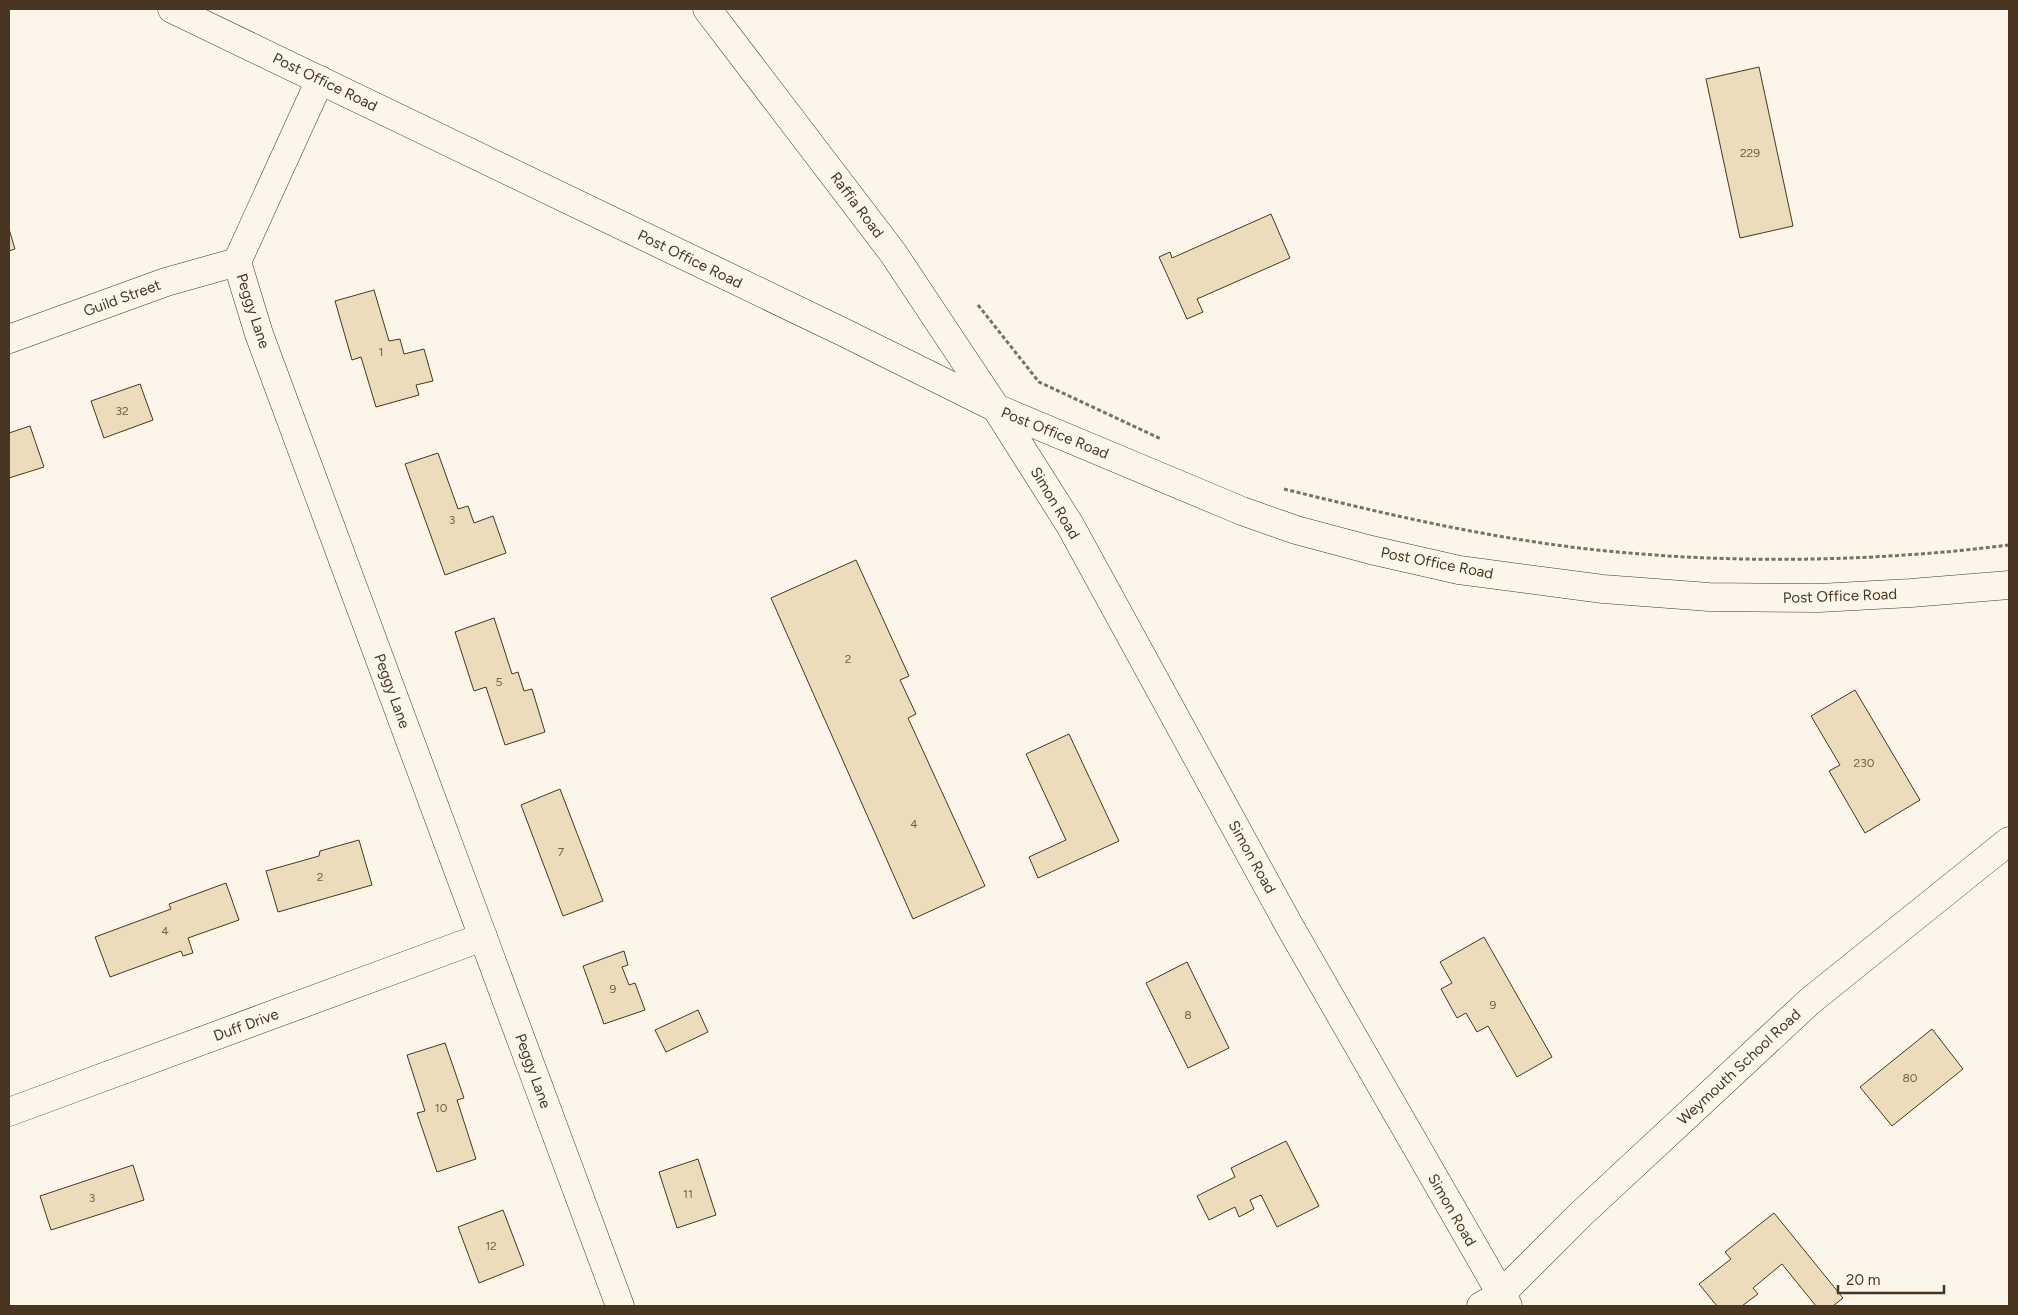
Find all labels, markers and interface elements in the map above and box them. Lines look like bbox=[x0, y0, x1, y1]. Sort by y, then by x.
street label: Post Office Road bbox=[270, 49, 380, 115]
house number: 229 bbox=[1740, 146, 1760, 160]
street label: Raffia Road bbox=[826, 169, 888, 241]
street label: Post Office Road bbox=[635, 226, 745, 292]
street label: Peggy Lane bbox=[232, 271, 274, 351]
street label: Guild Street bbox=[81, 276, 163, 320]
house number: 1 bbox=[379, 345, 383, 359]
street label: Post Office Road bbox=[999, 403, 1111, 463]
house number: 32 bbox=[115, 404, 129, 418]
street label: Simon Road bbox=[1026, 464, 1084, 542]
house number: 3 bbox=[449, 513, 455, 527]
street label: Post Office Road bbox=[1379, 543, 1495, 583]
street label: Post Office Road bbox=[1783, 585, 1897, 607]
street label: Peggy Lane bbox=[370, 651, 414, 731]
house number: 2 bbox=[845, 652, 851, 666]
house number: 5 bbox=[496, 675, 503, 689]
house number: 230 bbox=[1854, 756, 1875, 770]
house number: 4 bbox=[910, 817, 918, 831]
street label: Simon Road bbox=[1225, 817, 1279, 897]
house number: 7 bbox=[558, 845, 565, 859]
house number: 2 bbox=[317, 870, 323, 884]
house number: 4 bbox=[161, 924, 169, 938]
house number: 9 bbox=[610, 982, 617, 996]
house number: 9 bbox=[1490, 998, 1497, 1012]
street label: Duff Drive bbox=[211, 1005, 281, 1045]
street label: Weymouth School Road bbox=[1674, 1005, 1804, 1129]
house number: 8 bbox=[1184, 1008, 1192, 1022]
street label: Peggy Lane bbox=[511, 1031, 555, 1111]
house number: 80 bbox=[1902, 1071, 1918, 1085]
house number: 10 bbox=[435, 1101, 448, 1115]
street label: Simon Road bbox=[1424, 1171, 1480, 1249]
house number: 11 bbox=[683, 1187, 693, 1201]
house number: 3 bbox=[89, 1191, 95, 1205]
house number: 12 bbox=[485, 1239, 497, 1253]
scale bar bbox=[1838, 1262, 1944, 1294]
text: 20 m bbox=[1846, 1271, 1880, 1289]

